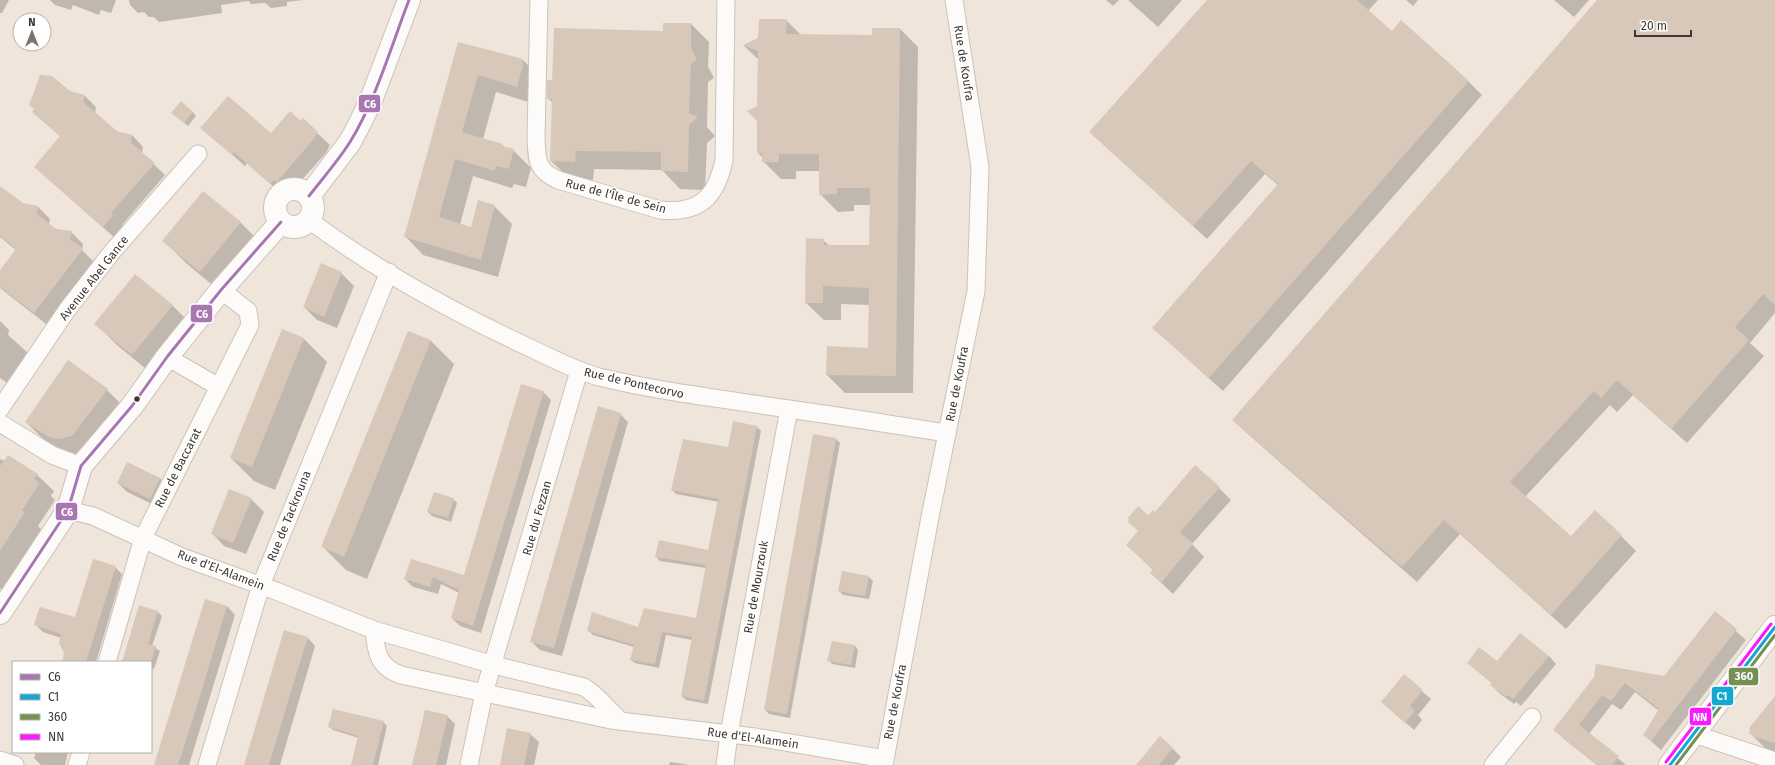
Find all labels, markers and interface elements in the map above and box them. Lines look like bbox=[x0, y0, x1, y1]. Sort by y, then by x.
north arrow bbox=[12, 12, 52, 52]
scale bar bbox=[1635, 12, 1691, 38]
text: N bbox=[28, 16, 36, 29]
text: 20 m bbox=[1641, 19, 1667, 33]
street label: Rue de Koufra bbox=[951, 24, 977, 102]
line badge: C6 bbox=[358, 94, 381, 113]
text: C6 bbox=[364, 98, 376, 111]
street label: Rue de l'Île de Sein bbox=[564, 175, 668, 216]
street label: Avenue Abel Gance bbox=[57, 233, 131, 323]
line badge: C6 bbox=[190, 304, 213, 323]
text: C6 bbox=[196, 308, 208, 321]
street label: Rue de Koufra bbox=[943, 345, 971, 423]
street label: Rue de Pontecorvo bbox=[583, 365, 685, 401]
unlabelled marker bbox=[132, 394, 142, 404]
street label: Rue de Baccarat bbox=[152, 425, 204, 510]
street label: Rue de Tackrouna bbox=[264, 469, 314, 563]
street label: Rue du Fezzan bbox=[520, 479, 554, 557]
line badge: C6 bbox=[55, 502, 78, 521]
text: C6 bbox=[61, 506, 73, 519]
street label: Rue de Mourzouk bbox=[741, 539, 771, 635]
street label: Rue d'El-Alamein bbox=[175, 547, 267, 593]
legend bbox=[12, 661, 152, 753]
street label: Rue de Koufra bbox=[881, 663, 909, 741]
line badge: 360 bbox=[1728, 667, 1759, 686]
text: C6 bbox=[48, 670, 61, 684]
text: 360 bbox=[1734, 670, 1754, 683]
line badge: C1 bbox=[1711, 686, 1734, 706]
text: C1 bbox=[48, 690, 59, 704]
text: C1 bbox=[1717, 690, 1727, 703]
line badge: NN bbox=[1689, 707, 1712, 726]
text: 360 bbox=[48, 710, 67, 724]
text: NN bbox=[1693, 711, 1707, 724]
street label: Rue d'El-Alamein bbox=[706, 725, 800, 751]
text: NN bbox=[48, 730, 64, 744]

